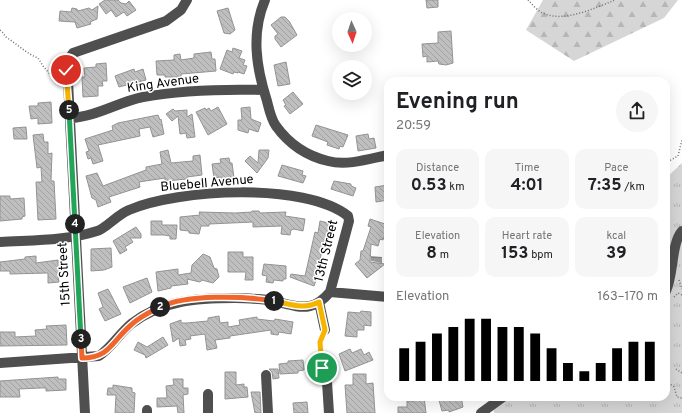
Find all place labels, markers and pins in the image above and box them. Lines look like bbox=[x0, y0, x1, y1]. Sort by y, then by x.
pin bbox=[49, 53, 83, 87]
pin: 5 bbox=[59, 100, 79, 120]
pin: 4 bbox=[65, 214, 85, 234]
pin: 1 bbox=[264, 291, 284, 311]
pin: 2 bbox=[150, 297, 170, 317]
pin: 3 bbox=[71, 329, 91, 349]
pin bbox=[305, 351, 339, 385]

